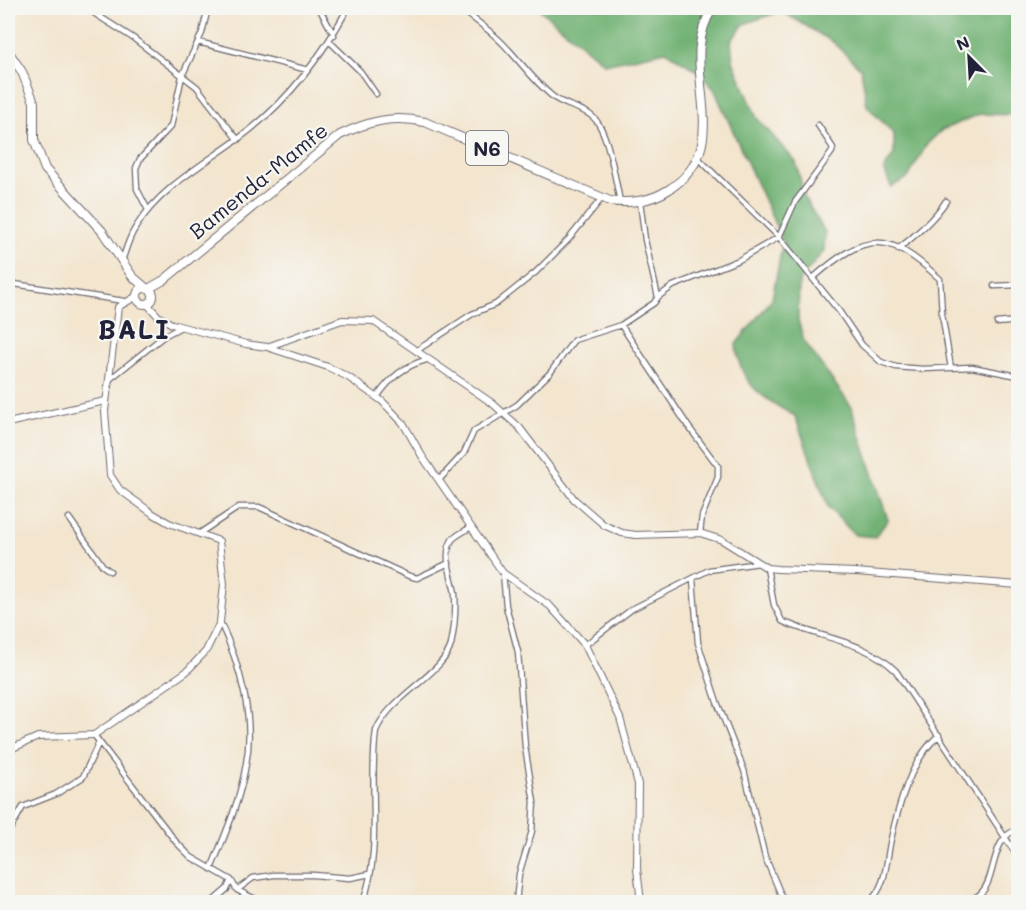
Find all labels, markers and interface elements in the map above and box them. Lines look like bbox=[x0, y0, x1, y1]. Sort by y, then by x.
north arrow bbox=[939, 27, 999, 87]
text: N bbox=[953, 31, 973, 55]
street label: Bamenda-Mamfe bbox=[183, 116, 333, 244]
road number: N6 bbox=[466, 131, 508, 165]
district label: BALI bbox=[98, 311, 170, 346]

